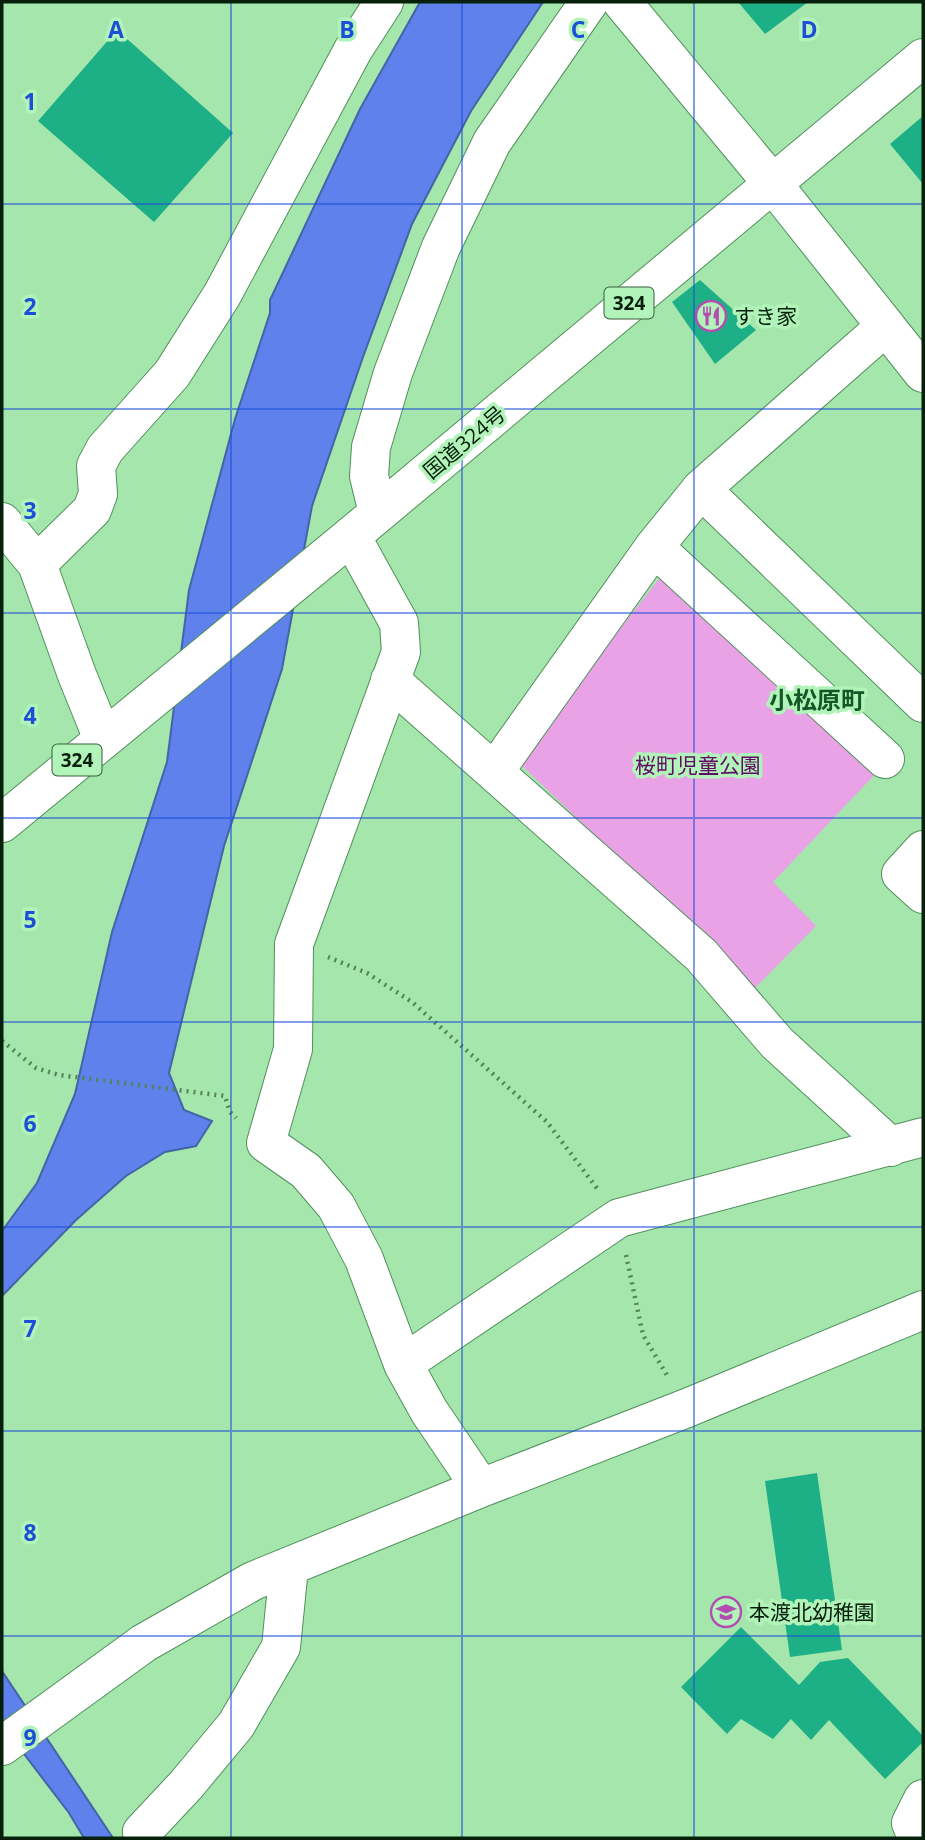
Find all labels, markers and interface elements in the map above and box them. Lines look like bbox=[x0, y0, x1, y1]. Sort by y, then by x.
text: A bbox=[108, 13, 124, 45]
text: B bbox=[339, 13, 355, 45]
text: C bbox=[571, 13, 585, 45]
text: D bbox=[800, 13, 818, 45]
text: 1 bbox=[23, 85, 37, 117]
road number: 324 bbox=[604, 288, 654, 318]
text: 2 bbox=[23, 290, 37, 322]
restaurant icon: すき家 bbox=[694, 299, 728, 333]
place label: すき家 bbox=[734, 302, 797, 330]
street label: 国道324号 bbox=[417, 399, 511, 485]
text: 3 bbox=[23, 494, 37, 526]
district label: 小松原町 bbox=[769, 683, 865, 716]
text: 4 bbox=[23, 699, 37, 731]
road number: 324 bbox=[52, 744, 102, 776]
park label: 桜町児童公園 bbox=[635, 751, 761, 779]
text: 5 bbox=[23, 903, 37, 935]
text: 6 bbox=[23, 1107, 37, 1139]
text: 7 bbox=[23, 1312, 37, 1344]
text: 8 bbox=[23, 1516, 37, 1548]
school or university icon: 本渡北幼稚園 bbox=[709, 1595, 743, 1629]
place label: 本渡北幼稚園 bbox=[749, 1598, 875, 1626]
text: 9 bbox=[23, 1721, 37, 1753]

